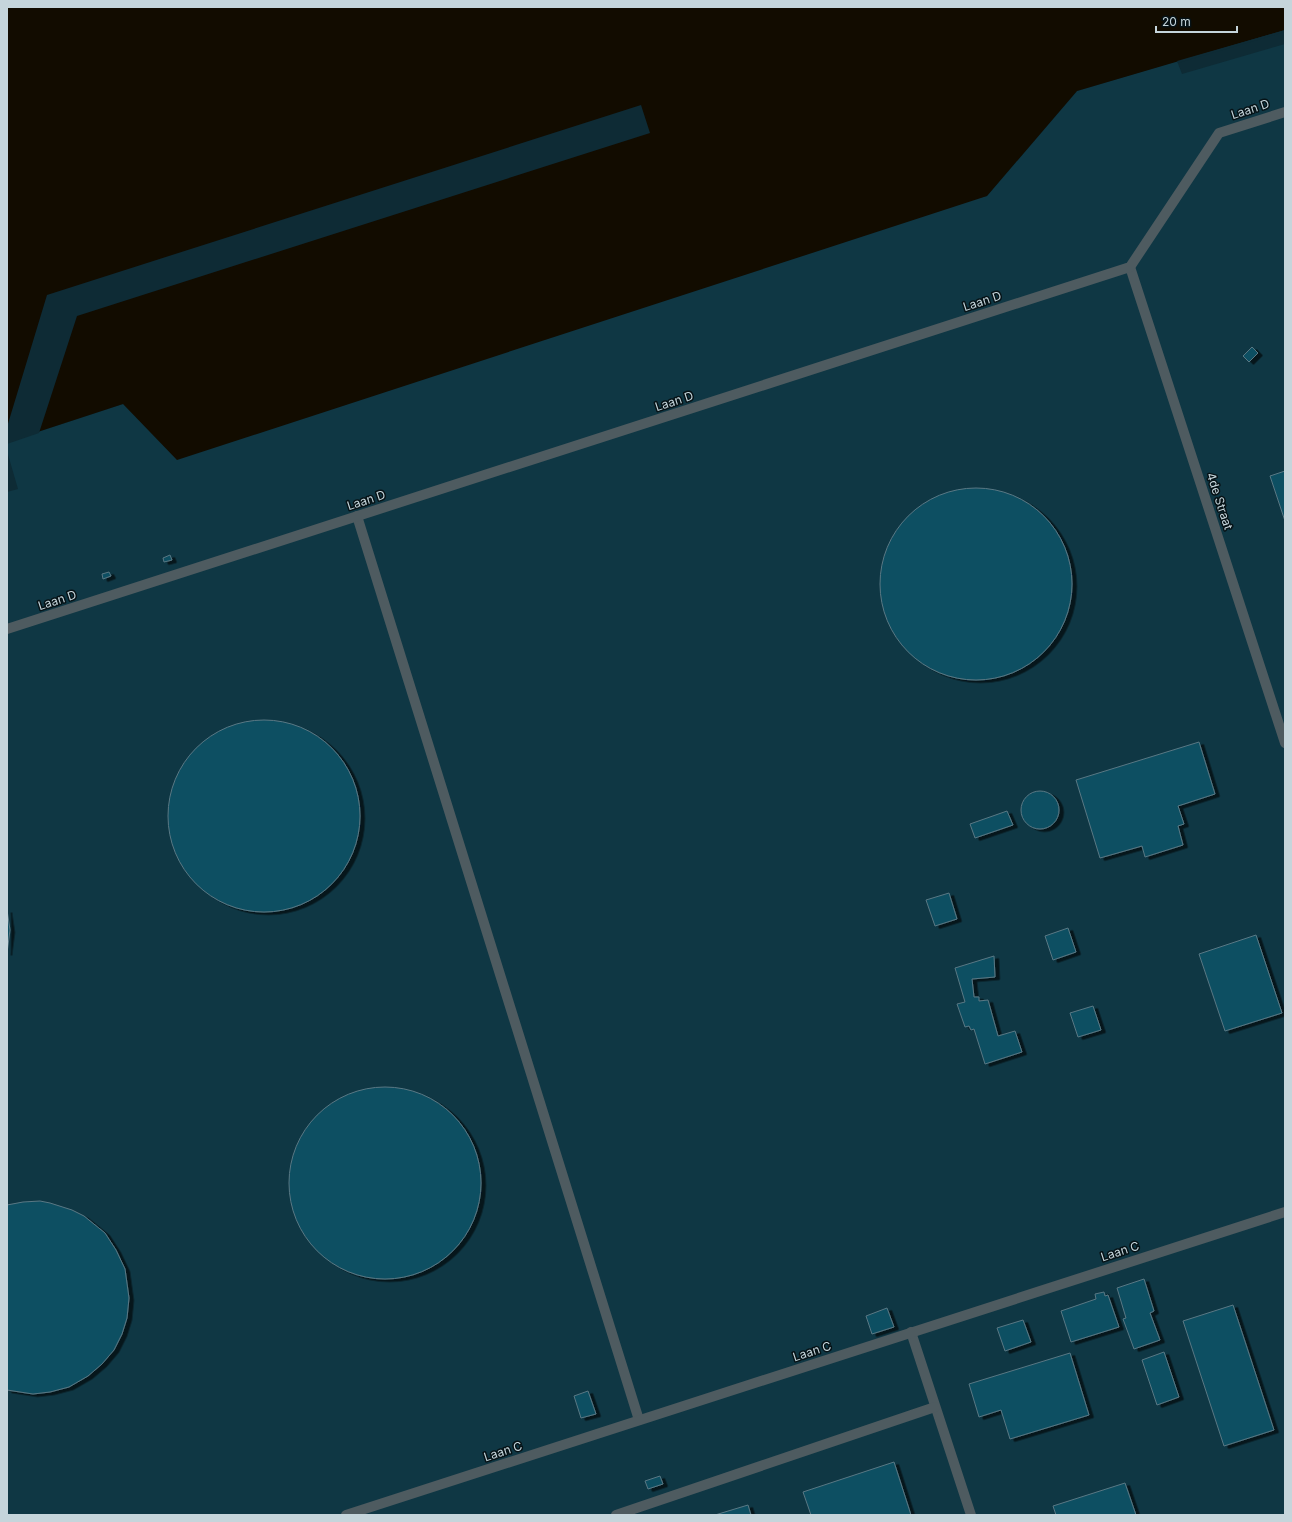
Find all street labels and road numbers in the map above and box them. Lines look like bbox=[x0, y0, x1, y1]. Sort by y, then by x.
street label: Laan D bbox=[1229, 96, 1271, 122]
street label: Laan D bbox=[961, 288, 1003, 314]
street label: Laan D bbox=[653, 388, 695, 414]
street label: 4de Straat bbox=[1204, 471, 1236, 531]
street label: Laan D bbox=[345, 487, 387, 513]
street label: Laan D bbox=[36, 587, 78, 613]
street label: Laan C bbox=[1099, 1238, 1141, 1264]
street label: Laan C bbox=[791, 1338, 833, 1364]
street label: Laan C bbox=[482, 1438, 524, 1464]

